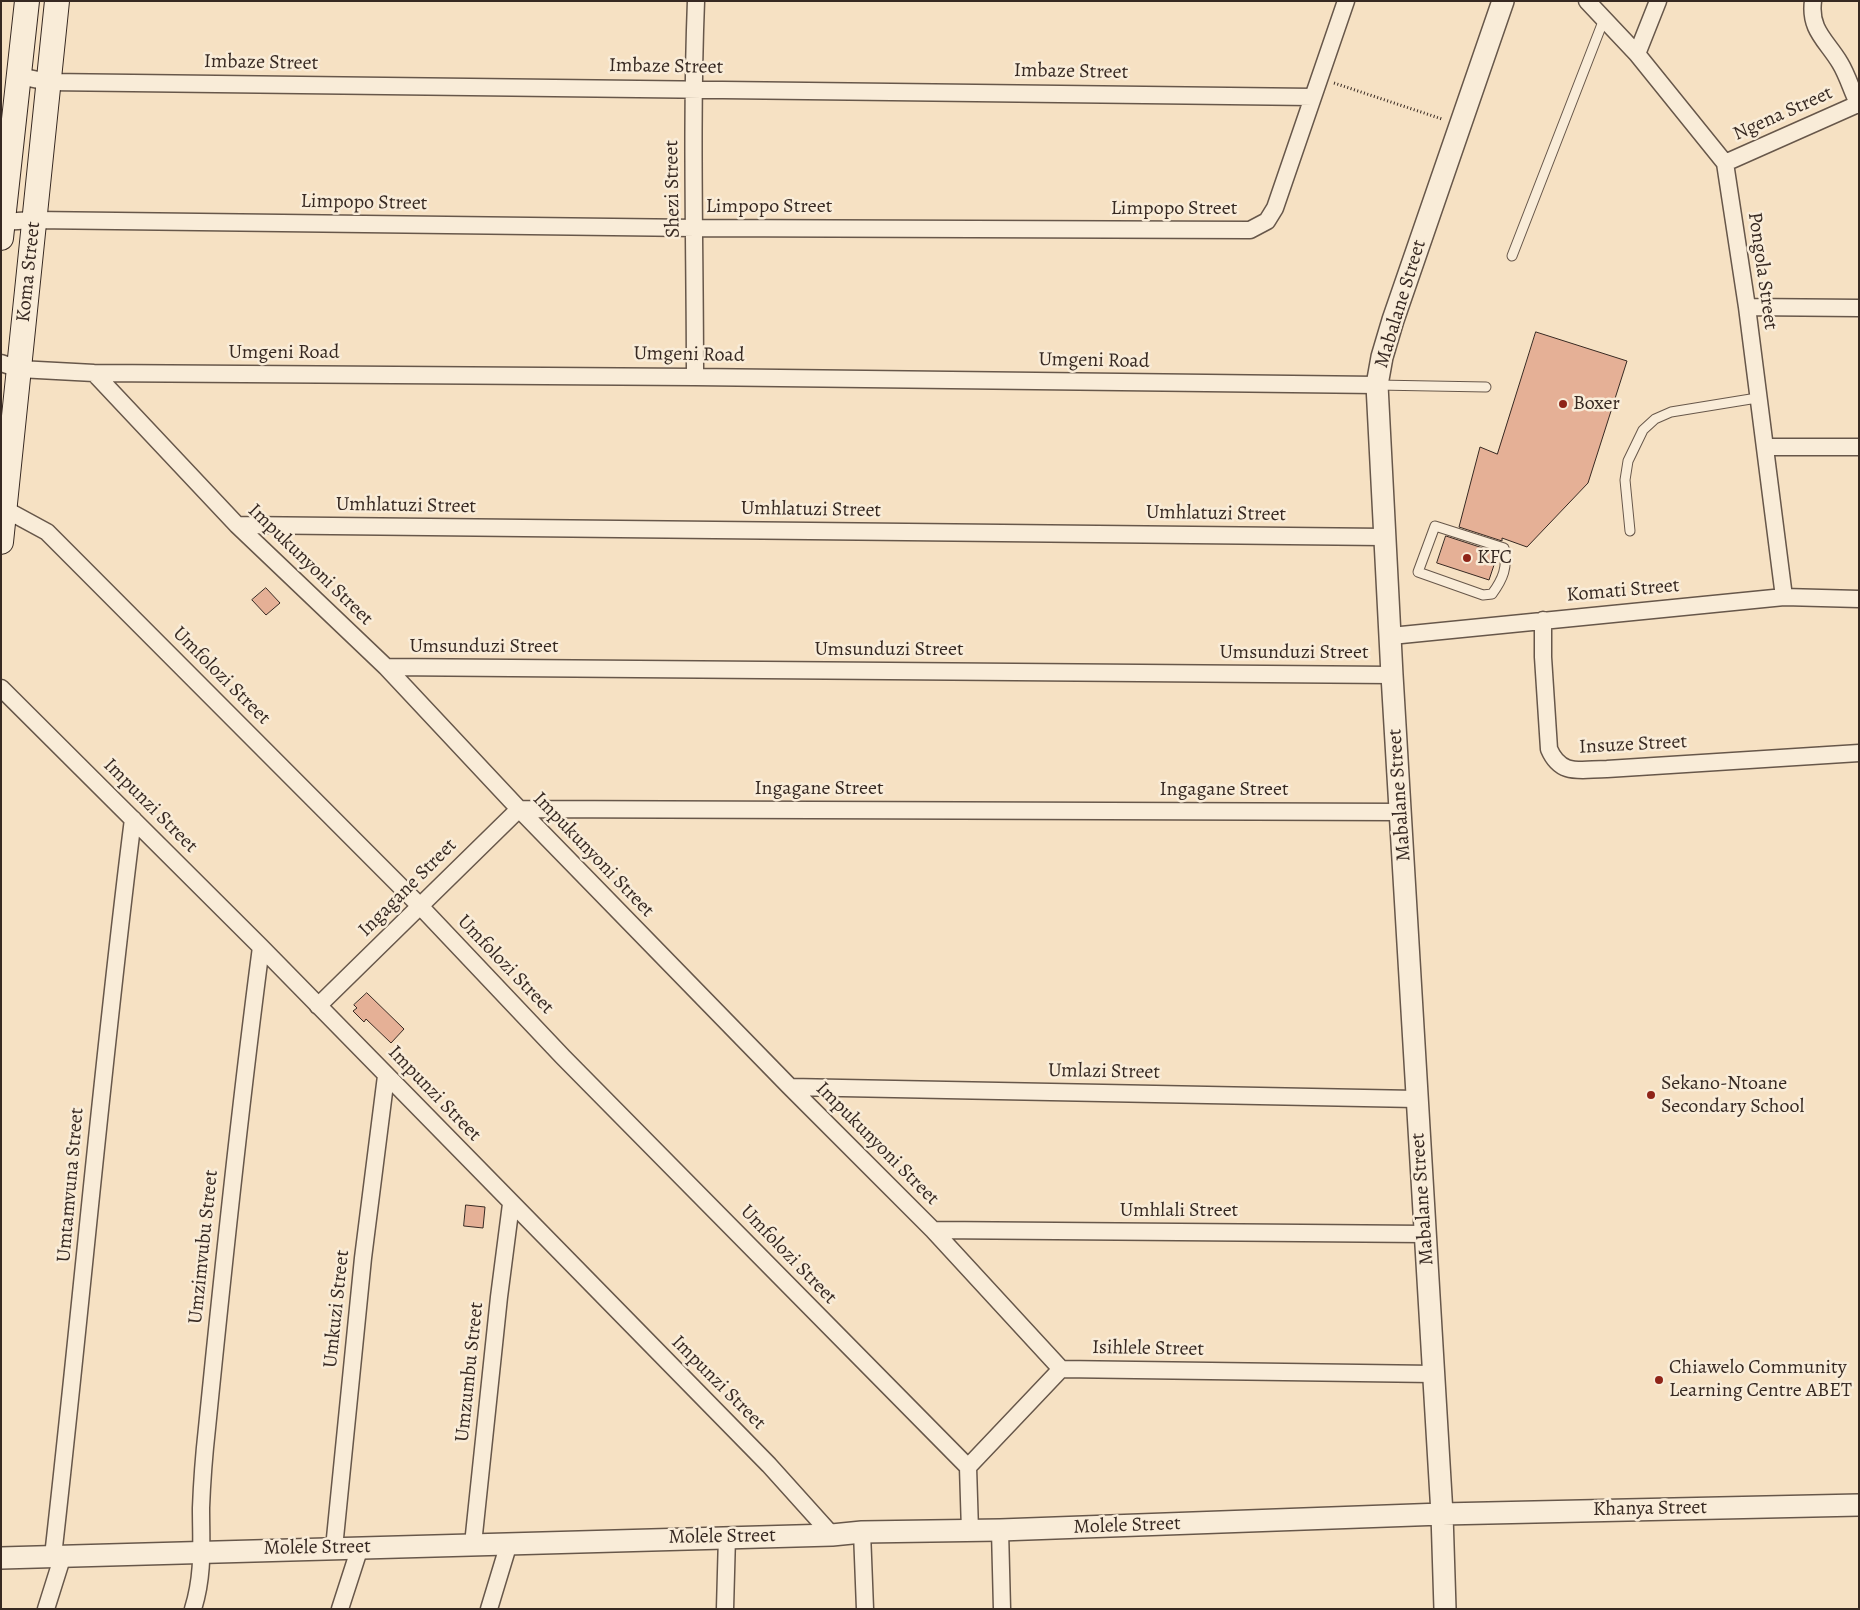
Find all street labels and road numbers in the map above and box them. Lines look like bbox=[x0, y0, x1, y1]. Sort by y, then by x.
street label: Imbaze Street bbox=[204, 50, 318, 76]
street label: Imbaze Street bbox=[609, 54, 723, 80]
street label: Imbaze Street bbox=[1014, 59, 1128, 85]
street label: Ngena Street bbox=[1730, 81, 1836, 147]
street label: Shezi Street bbox=[660, 140, 686, 238]
street label: Limpopo Street bbox=[301, 190, 427, 216]
street label: Limpopo Street bbox=[706, 195, 832, 219]
street label: Limpopo Street bbox=[1111, 197, 1237, 221]
street label: Pongola Street bbox=[1742, 211, 1782, 331]
street label: Koma Street bbox=[12, 221, 46, 323]
street label: Mabalane Street bbox=[1370, 237, 1432, 371]
street label: Umgeni Road bbox=[228, 341, 340, 365]
street label: Umgeni Road bbox=[633, 342, 745, 368]
street label: Umgeni Road bbox=[1038, 348, 1150, 374]
street label: Umhlatuzi Street bbox=[336, 493, 476, 519]
street label: Umhlatuzi Street bbox=[741, 497, 881, 523]
street label: Impukunyoni Street bbox=[242, 499, 378, 631]
street label: Umhlatuzi Street bbox=[1146, 501, 1286, 527]
street label: Komati Street bbox=[1566, 574, 1680, 608]
street label: Umfolozi Street bbox=[167, 622, 275, 730]
street label: Umsunduzi Street bbox=[409, 635, 559, 659]
street label: Umsunduzi Street bbox=[814, 638, 964, 662]
street label: Umsunduzi Street bbox=[1219, 641, 1369, 665]
street label: Mabalane Street bbox=[1383, 728, 1417, 862]
street label: Insuze Street bbox=[1578, 730, 1688, 760]
street label: Impunzi Street bbox=[98, 754, 202, 858]
street label: Ingagane Street bbox=[754, 777, 884, 801]
street label: Ingagane Street bbox=[1159, 778, 1289, 802]
street label: Impukunyoni Street bbox=[527, 787, 659, 923]
street label: Ingagane Street bbox=[354, 834, 462, 942]
street label: Umfolozi Street bbox=[452, 910, 558, 1020]
street label: Impunzi Street bbox=[382, 1041, 486, 1147]
street label: Umlazi Street bbox=[1048, 1059, 1160, 1085]
street label: Impukunyoni Street bbox=[810, 1077, 944, 1211]
street label: Umtamvuna Street bbox=[52, 1107, 90, 1263]
street label: Mabalane Street bbox=[1406, 1132, 1440, 1266]
street label: Umzimvubu Street bbox=[184, 1169, 224, 1325]
street label: Umhlali Street bbox=[1120, 1199, 1238, 1223]
street label: Umfolozi Street bbox=[735, 1200, 841, 1310]
street label: Umkuzi Street bbox=[319, 1249, 355, 1369]
street label: Umzumbu Street bbox=[451, 1301, 489, 1443]
street label: Impunzi Street bbox=[666, 1331, 770, 1435]
street label: Isihlele Street bbox=[1092, 1336, 1204, 1362]
street label: Khanya Street bbox=[1593, 1496, 1707, 1522]
street label: Molele Street bbox=[1073, 1512, 1181, 1540]
street label: Molele Street bbox=[668, 1524, 776, 1550]
street label: Molele Street bbox=[263, 1535, 371, 1561]

